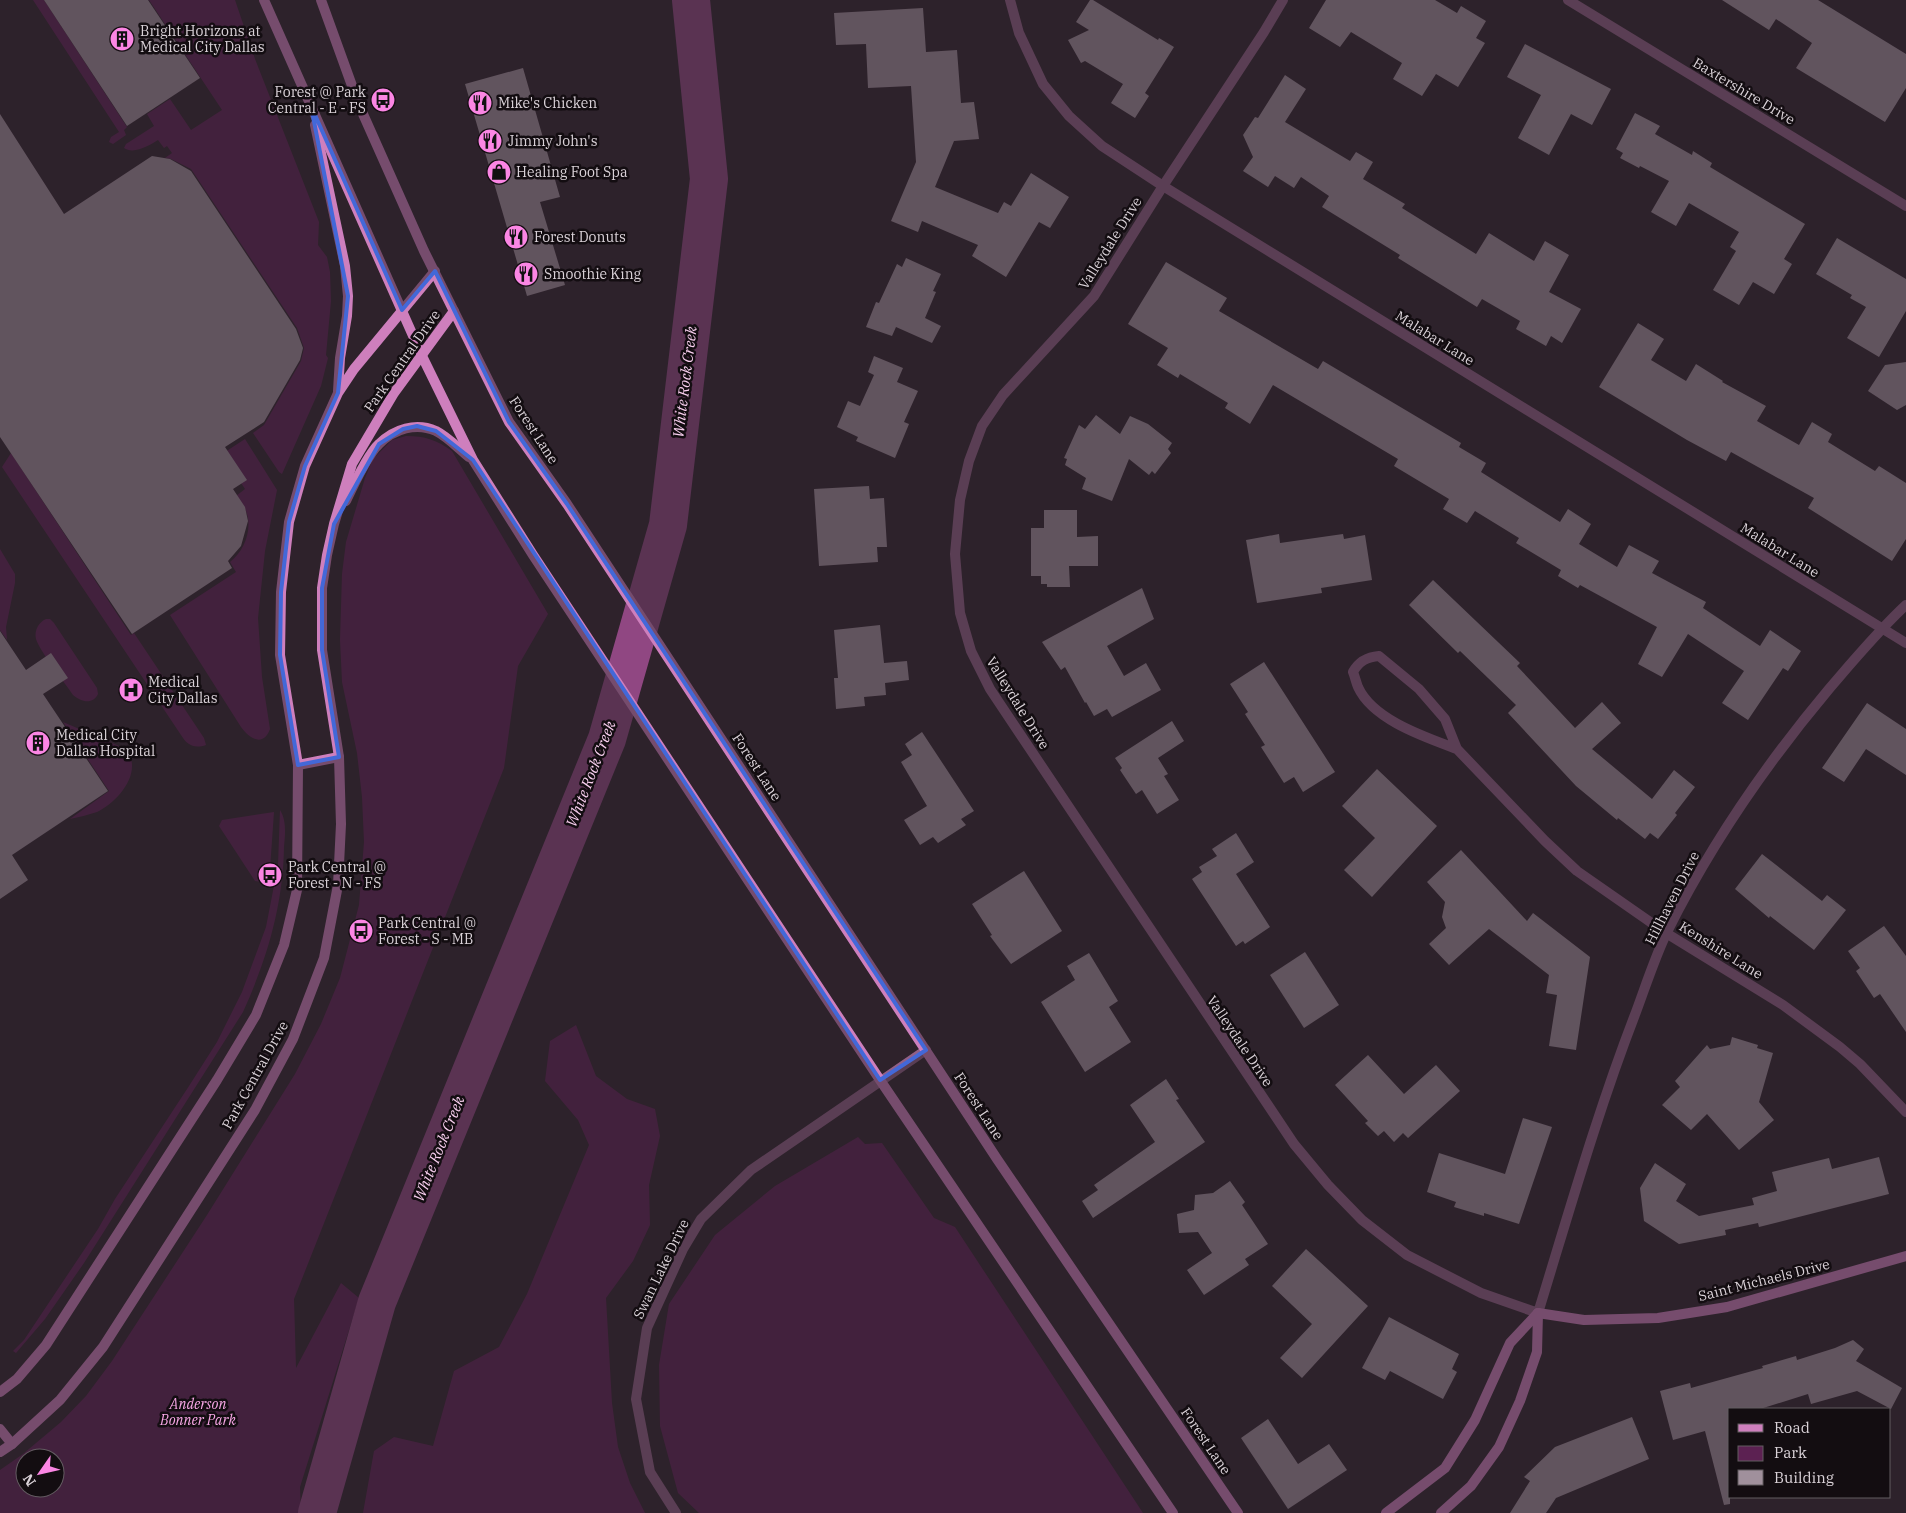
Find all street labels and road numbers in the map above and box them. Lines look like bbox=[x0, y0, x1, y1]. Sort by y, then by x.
street label: Baxtershire Drive bbox=[1690, 53, 1798, 129]
street label: Valleydale Drive bbox=[1074, 193, 1146, 293]
street label: Park Central Drive bbox=[360, 306, 444, 416]
street label: Malabar Lane bbox=[1392, 307, 1478, 369]
street label: Forest Lane bbox=[505, 393, 563, 467]
street label: Malabar Lane bbox=[1737, 519, 1823, 581]
street label: Valleydale Drive bbox=[982, 653, 1054, 753]
street label: Forest Lane bbox=[728, 730, 786, 804]
street label: Hillhaven Drive bbox=[1641, 848, 1703, 948]
street label: Kenshire Lane bbox=[1676, 917, 1766, 983]
street label: Valleydale Drive bbox=[1203, 992, 1277, 1090]
street label: Park Central Drive bbox=[218, 1018, 292, 1132]
street label: Forest Lane bbox=[950, 1069, 1008, 1143]
street label: Swan Lake Drive bbox=[629, 1216, 693, 1322]
street label: Saint Michaels Drive bbox=[1696, 1255, 1832, 1305]
street label: Forest Lane bbox=[1177, 1404, 1235, 1478]

